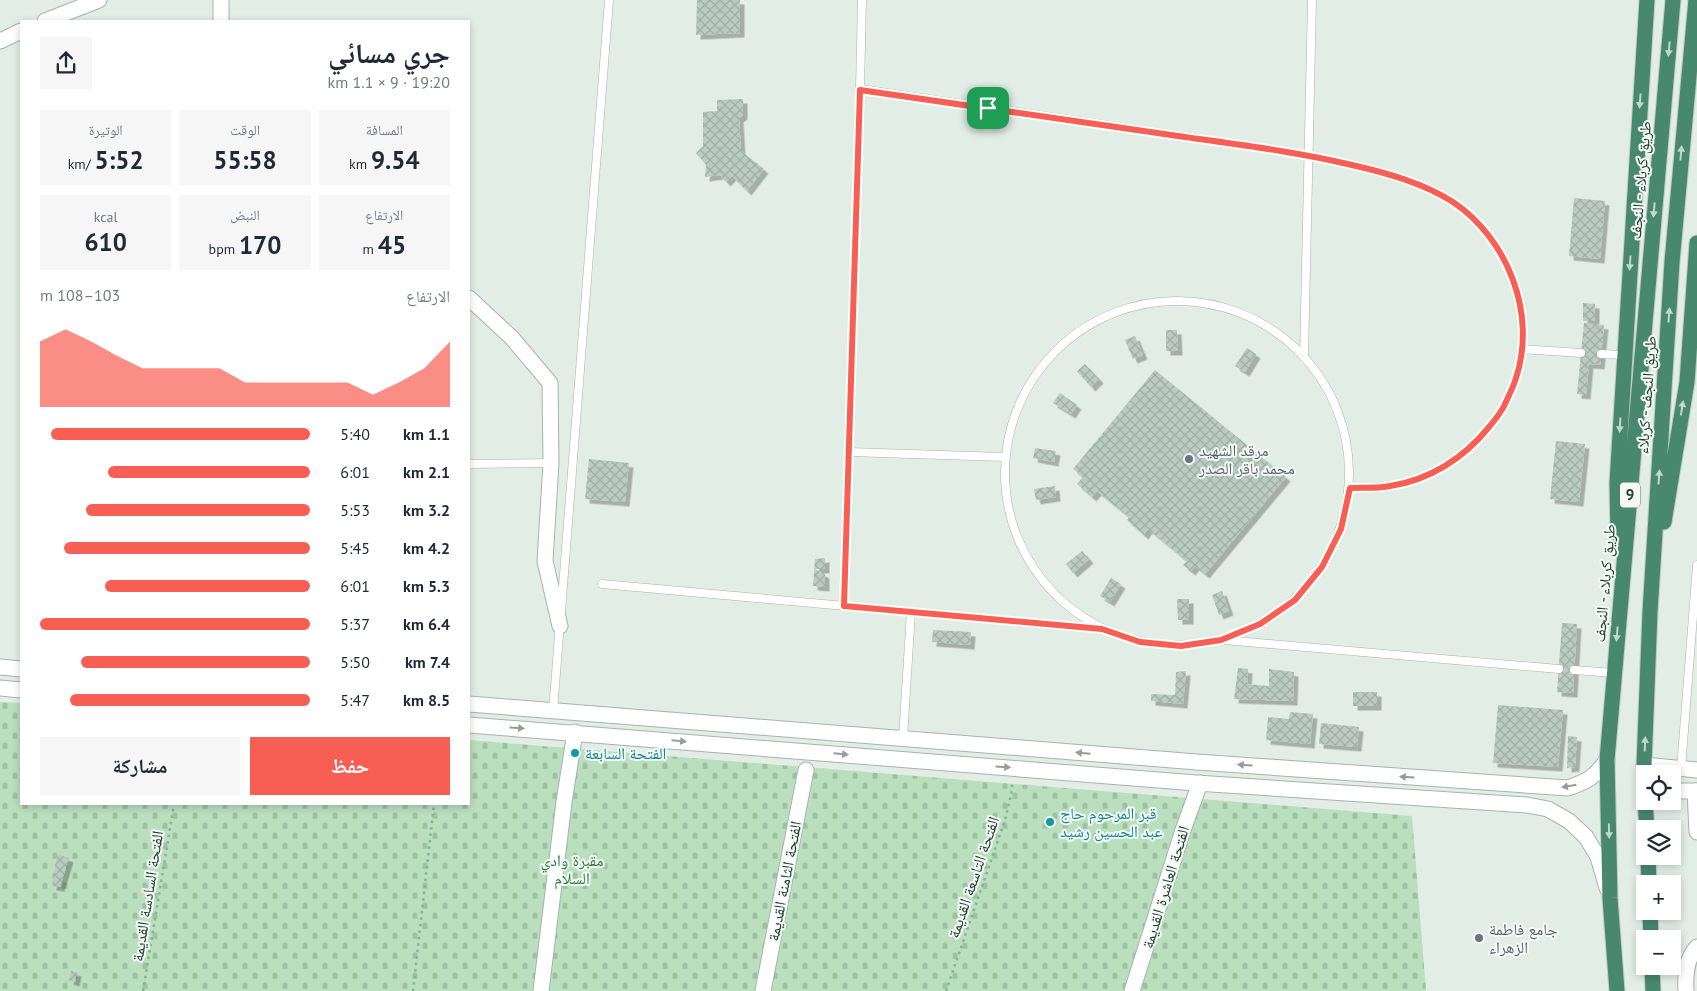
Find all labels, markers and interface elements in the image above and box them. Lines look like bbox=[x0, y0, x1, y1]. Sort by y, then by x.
text: جري مسائي bbox=[328, 34, 450, 71]
button: share bbox=[40, 37, 92, 89]
one-way arrow bbox=[1664, 41, 1672, 57]
text: 19:20 · 9 × 1.1 km bbox=[328, 72, 450, 92]
pin bbox=[967, 87, 1009, 129]
one-way arrow bbox=[1636, 93, 1644, 109]
icon: arrive bbox=[974, 94, 1002, 122]
street label: طريق کربلاء - النجف bbox=[1625, 120, 1656, 240]
text: الوتيرة bbox=[89, 121, 123, 139]
text: الوقت bbox=[230, 121, 260, 139]
text: المسافة bbox=[366, 121, 403, 139]
text: 5:52 bbox=[94, 144, 144, 176]
text: 55:58 bbox=[213, 144, 277, 176]
text: 9.54 bbox=[371, 144, 420, 176]
one-way arrow bbox=[1677, 145, 1685, 161]
text: /km bbox=[68, 155, 94, 173]
text: km bbox=[349, 155, 371, 173]
one-way arrow bbox=[1650, 203, 1658, 219]
text: النبض bbox=[230, 206, 260, 224]
text: الارتفاع bbox=[365, 206, 403, 224]
text: kcal bbox=[94, 208, 118, 226]
text: 610 bbox=[84, 226, 127, 258]
text: 170 bbox=[239, 229, 281, 261]
text: 45 bbox=[378, 229, 406, 261]
text: bpm bbox=[209, 240, 239, 258]
text: m bbox=[363, 240, 378, 258]
one-way arrow bbox=[1626, 255, 1634, 271]
text: 103–108 m bbox=[40, 285, 120, 305]
text: الارتفاع bbox=[406, 286, 450, 306]
one-way arrow bbox=[1665, 307, 1673, 323]
street label: طريق النجف - کربلاء bbox=[1632, 335, 1661, 455]
one-way arrow bbox=[1679, 400, 1687, 416]
one-way arrow bbox=[1616, 418, 1624, 434]
text: 5:40 bbox=[340, 424, 370, 444]
text: 1.1 km bbox=[403, 424, 450, 444]
place label: مرقد الشهيد محمد باقر الصدر bbox=[1198, 440, 1295, 478]
marker: مرقد الشهيد محمد باقر الصدر bbox=[1183, 453, 1195, 465]
text: 6:01 bbox=[340, 462, 370, 482]
text: 2.1 km bbox=[403, 462, 450, 482]
one-way arrow bbox=[1655, 469, 1663, 485]
road number: 9 bbox=[1620, 482, 1640, 508]
text: 5:53 bbox=[340, 500, 370, 520]
text: 3.2 km bbox=[403, 500, 450, 520]
street label: طريق کربلاء - النجف bbox=[1589, 523, 1620, 643]
text: 5:45 bbox=[340, 538, 370, 558]
text: 4.2 km bbox=[403, 538, 450, 558]
text: 6:01 bbox=[340, 576, 370, 596]
text: 5.3 km bbox=[403, 576, 450, 596]
text: 5:37 bbox=[340, 614, 370, 634]
text: 6.4 km bbox=[403, 614, 450, 634]
one-way arrow bbox=[1613, 626, 1621, 642]
text: 5:50 bbox=[340, 652, 370, 672]
text: 7.4 km bbox=[405, 652, 450, 672]
text: 5:47 bbox=[340, 690, 370, 710]
text: 8.5 km bbox=[403, 690, 450, 710]
one-way arrow bbox=[510, 725, 526, 733]
one-way arrow bbox=[1641, 736, 1649, 752]
button: مشاركة bbox=[40, 737, 240, 795]
button: حفظ bbox=[250, 737, 450, 795]
one-way arrow bbox=[672, 737, 688, 745]
place label: الفتحة السابعة bbox=[585, 743, 666, 763]
marker: الفتحة السابعة bbox=[569, 747, 581, 759]
one-way arrow bbox=[1075, 748, 1091, 756]
one-way arrow bbox=[834, 751, 850, 759]
one-way arrow bbox=[1237, 761, 1253, 769]
one-way arrow bbox=[996, 764, 1012, 772]
map controls bbox=[1636, 765, 1681, 975]
button: locate bbox=[1636, 765, 1681, 810]
one-way arrow bbox=[1399, 772, 1415, 780]
one-way arrow bbox=[1560, 783, 1576, 791]
place label: قبر المرحوم حاج عبد الحسين رشيد bbox=[1060, 803, 1163, 842]
street label: الفتحة التاسعة القديمة bbox=[943, 814, 1003, 940]
marker: قبر المرحوم حاج عبد الحسين رشيد bbox=[1044, 816, 1056, 828]
street label: الفتحة الثامنة القديمة bbox=[763, 819, 805, 943]
button: layers bbox=[1636, 820, 1681, 865]
street label: الفتحة العاشرة القديمة bbox=[1137, 823, 1193, 951]
one-way arrow bbox=[1605, 823, 1613, 839]
street label: الفتحة السادسة القديمة bbox=[127, 829, 167, 963]
park label: مقبرة وادي السلام bbox=[540, 850, 604, 889]
button: + bbox=[1636, 875, 1681, 920]
place label: جامع فاطمة الزهراء bbox=[1489, 919, 1558, 957]
button: − bbox=[1636, 930, 1681, 975]
marker: جامع فاطمة الزهراء bbox=[1473, 932, 1485, 944]

